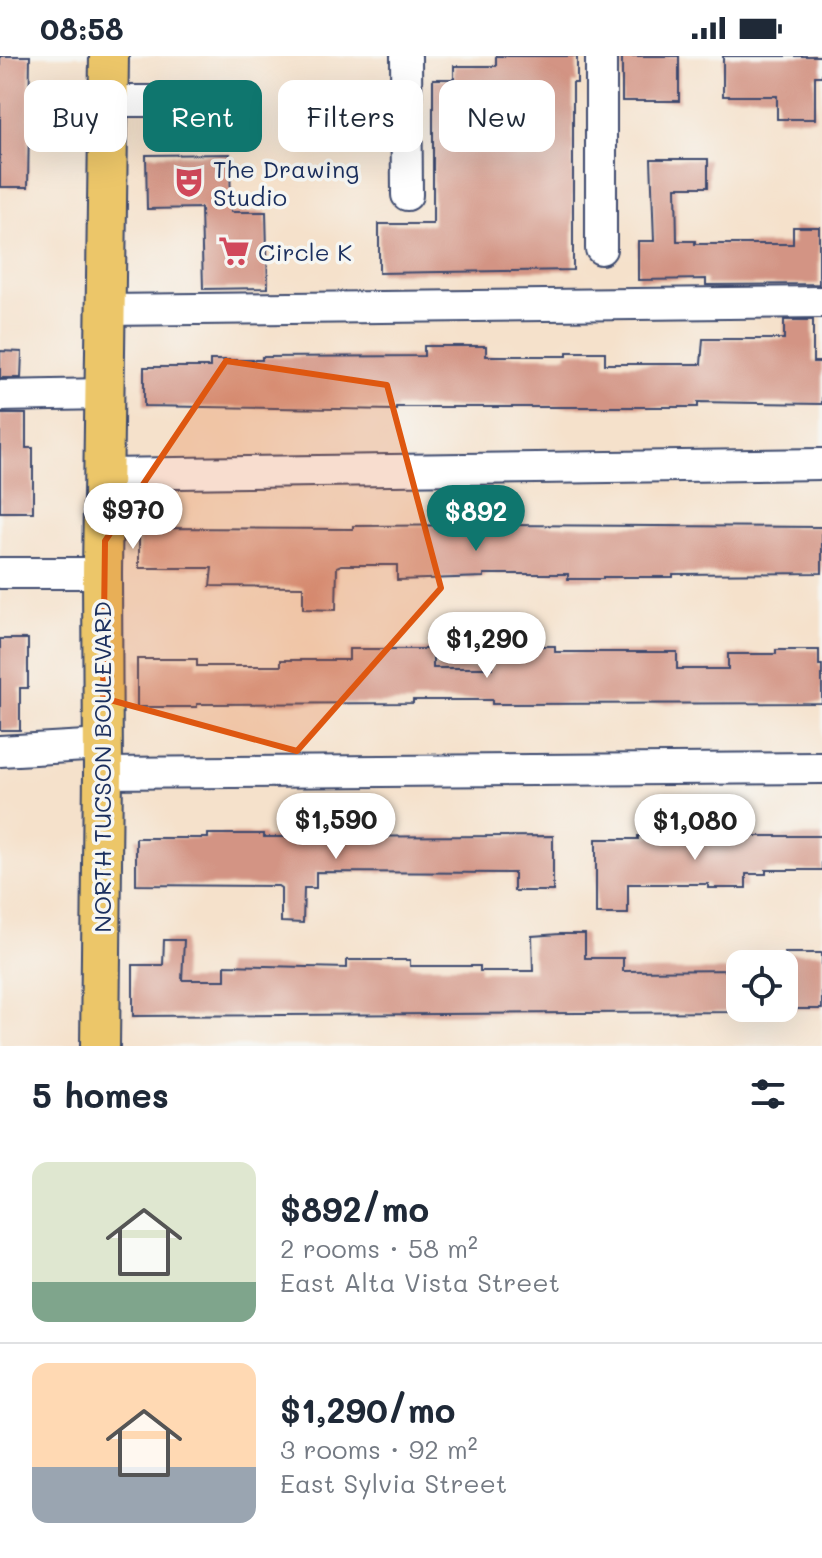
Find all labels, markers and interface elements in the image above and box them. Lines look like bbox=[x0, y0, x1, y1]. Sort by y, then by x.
text: 08:58 bbox=[40, 8, 124, 48]
chip: Buy bbox=[24, 80, 127, 152]
chip: Rent bbox=[143, 80, 262, 152]
chip: Filters bbox=[278, 80, 423, 152]
chip: New bbox=[439, 80, 555, 152]
place label: The Drawing Studio bbox=[213, 153, 359, 212]
theatre icon: The Drawing Studio bbox=[172, 165, 206, 199]
supermarket icon: Circle K bbox=[217, 234, 251, 268]
place label: Circle K bbox=[258, 236, 352, 267]
pin: $970 bbox=[86, 483, 180, 551]
pin: $892 bbox=[429, 485, 523, 553]
text: $970 bbox=[102, 492, 164, 526]
text: $892 bbox=[445, 494, 507, 528]
street label: NORTH TUCSON BOULEVARD bbox=[86, 601, 117, 933]
pin: $1,290 bbox=[422, 612, 552, 680]
text: $1,290 bbox=[446, 621, 528, 655]
pin: $1,590 bbox=[271, 793, 401, 861]
pin: $1,080 bbox=[630, 794, 760, 862]
text: $1,590 bbox=[294, 802, 378, 836]
text: $1,080 bbox=[652, 803, 738, 837]
map controls bbox=[726, 950, 798, 1022]
button: locate bbox=[726, 950, 798, 1022]
text: 5 homes bbox=[32, 1072, 169, 1117]
icon: filters bbox=[746, 1072, 790, 1116]
text: $892/mo bbox=[280, 1186, 429, 1231]
icon: home bbox=[96, 1194, 192, 1290]
text: 2 rooms · 58 m² bbox=[280, 1231, 478, 1265]
text: East Alta Vista Street bbox=[280, 1265, 560, 1299]
text: $1,290/mo bbox=[280, 1387, 455, 1432]
icon: home bbox=[96, 1395, 192, 1491]
text: 3 rooms · 92 m² bbox=[280, 1432, 478, 1466]
text: East Sylvia Street bbox=[280, 1466, 507, 1500]

